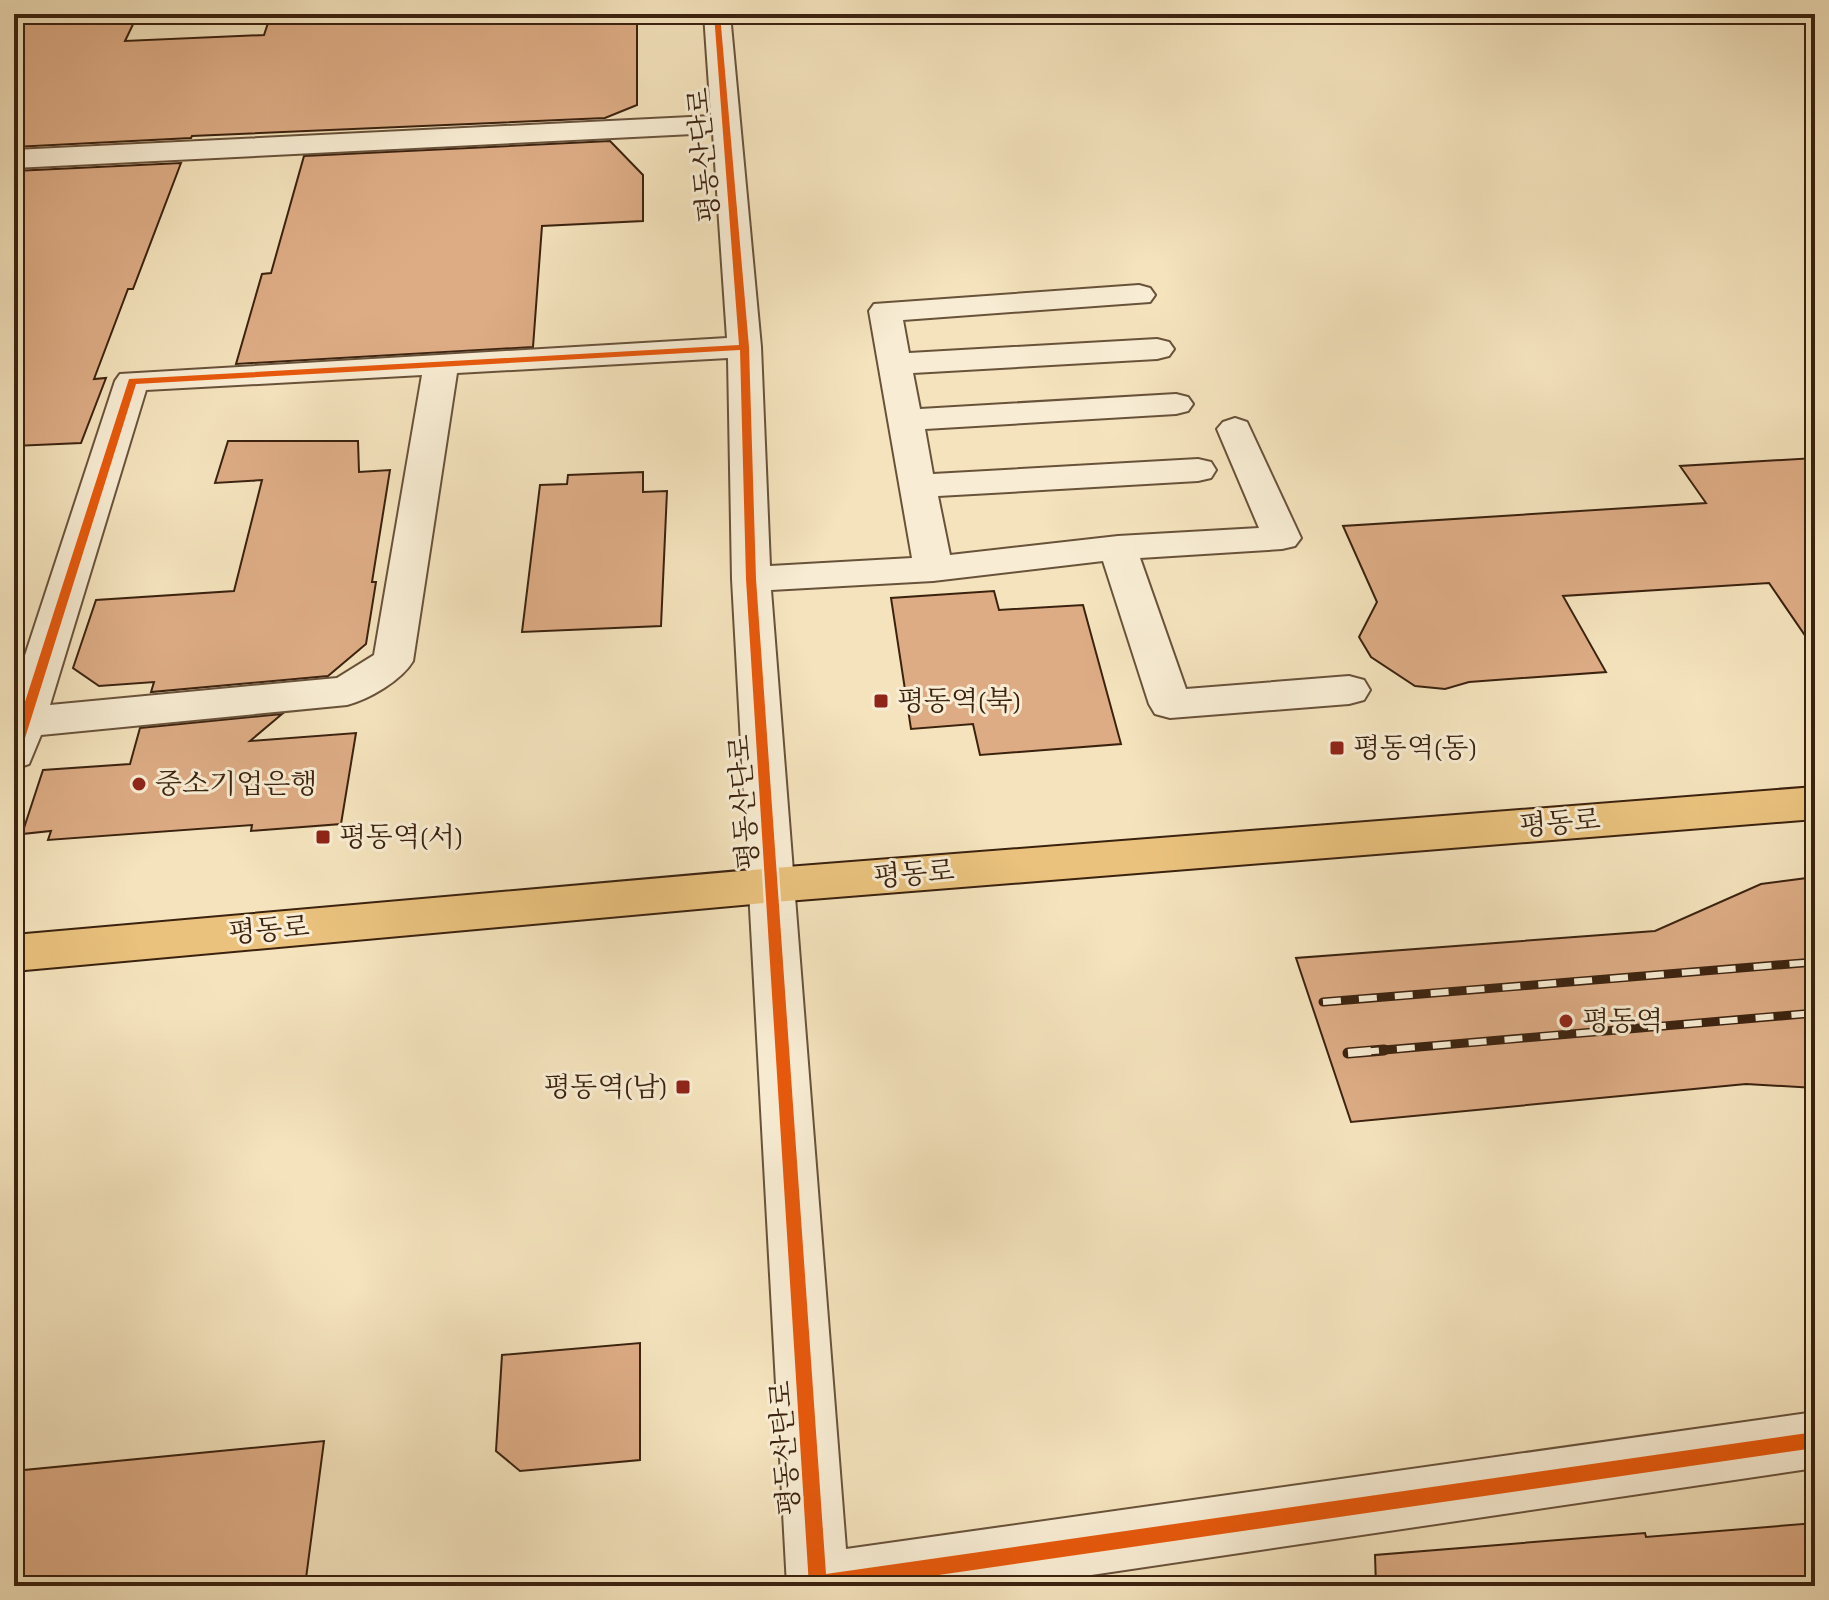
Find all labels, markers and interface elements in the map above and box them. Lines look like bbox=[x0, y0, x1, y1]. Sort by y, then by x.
street label: 평동산단로 bbox=[679, 86, 729, 224]
place label: 평동역(북) bbox=[897, 682, 1021, 720]
marker: 평동역(북) bbox=[872, 692, 890, 710]
place label: 평동역(동) bbox=[1353, 729, 1477, 767]
street label: 평동산단로 bbox=[720, 733, 768, 871]
marker: 평동역(동) bbox=[1328, 739, 1346, 757]
place label: 중소기업은행 bbox=[155, 765, 317, 803]
marker: 중소기업은행 bbox=[130, 775, 148, 793]
street label: 평동로 bbox=[1518, 801, 1602, 845]
place label: 평동역(서) bbox=[339, 818, 463, 856]
marker: 평동역(서) bbox=[314, 828, 332, 846]
street label: 평동로 bbox=[872, 852, 956, 896]
street label: 평동로 bbox=[227, 908, 311, 952]
place label: 평동역 bbox=[1582, 1002, 1663, 1040]
marker: 평동역 bbox=[1557, 1012, 1575, 1030]
place label: 평동역(남) bbox=[543, 1068, 667, 1106]
marker: 평동역(남) bbox=[674, 1078, 692, 1096]
street label: 평동산단로 bbox=[761, 1379, 809, 1517]

